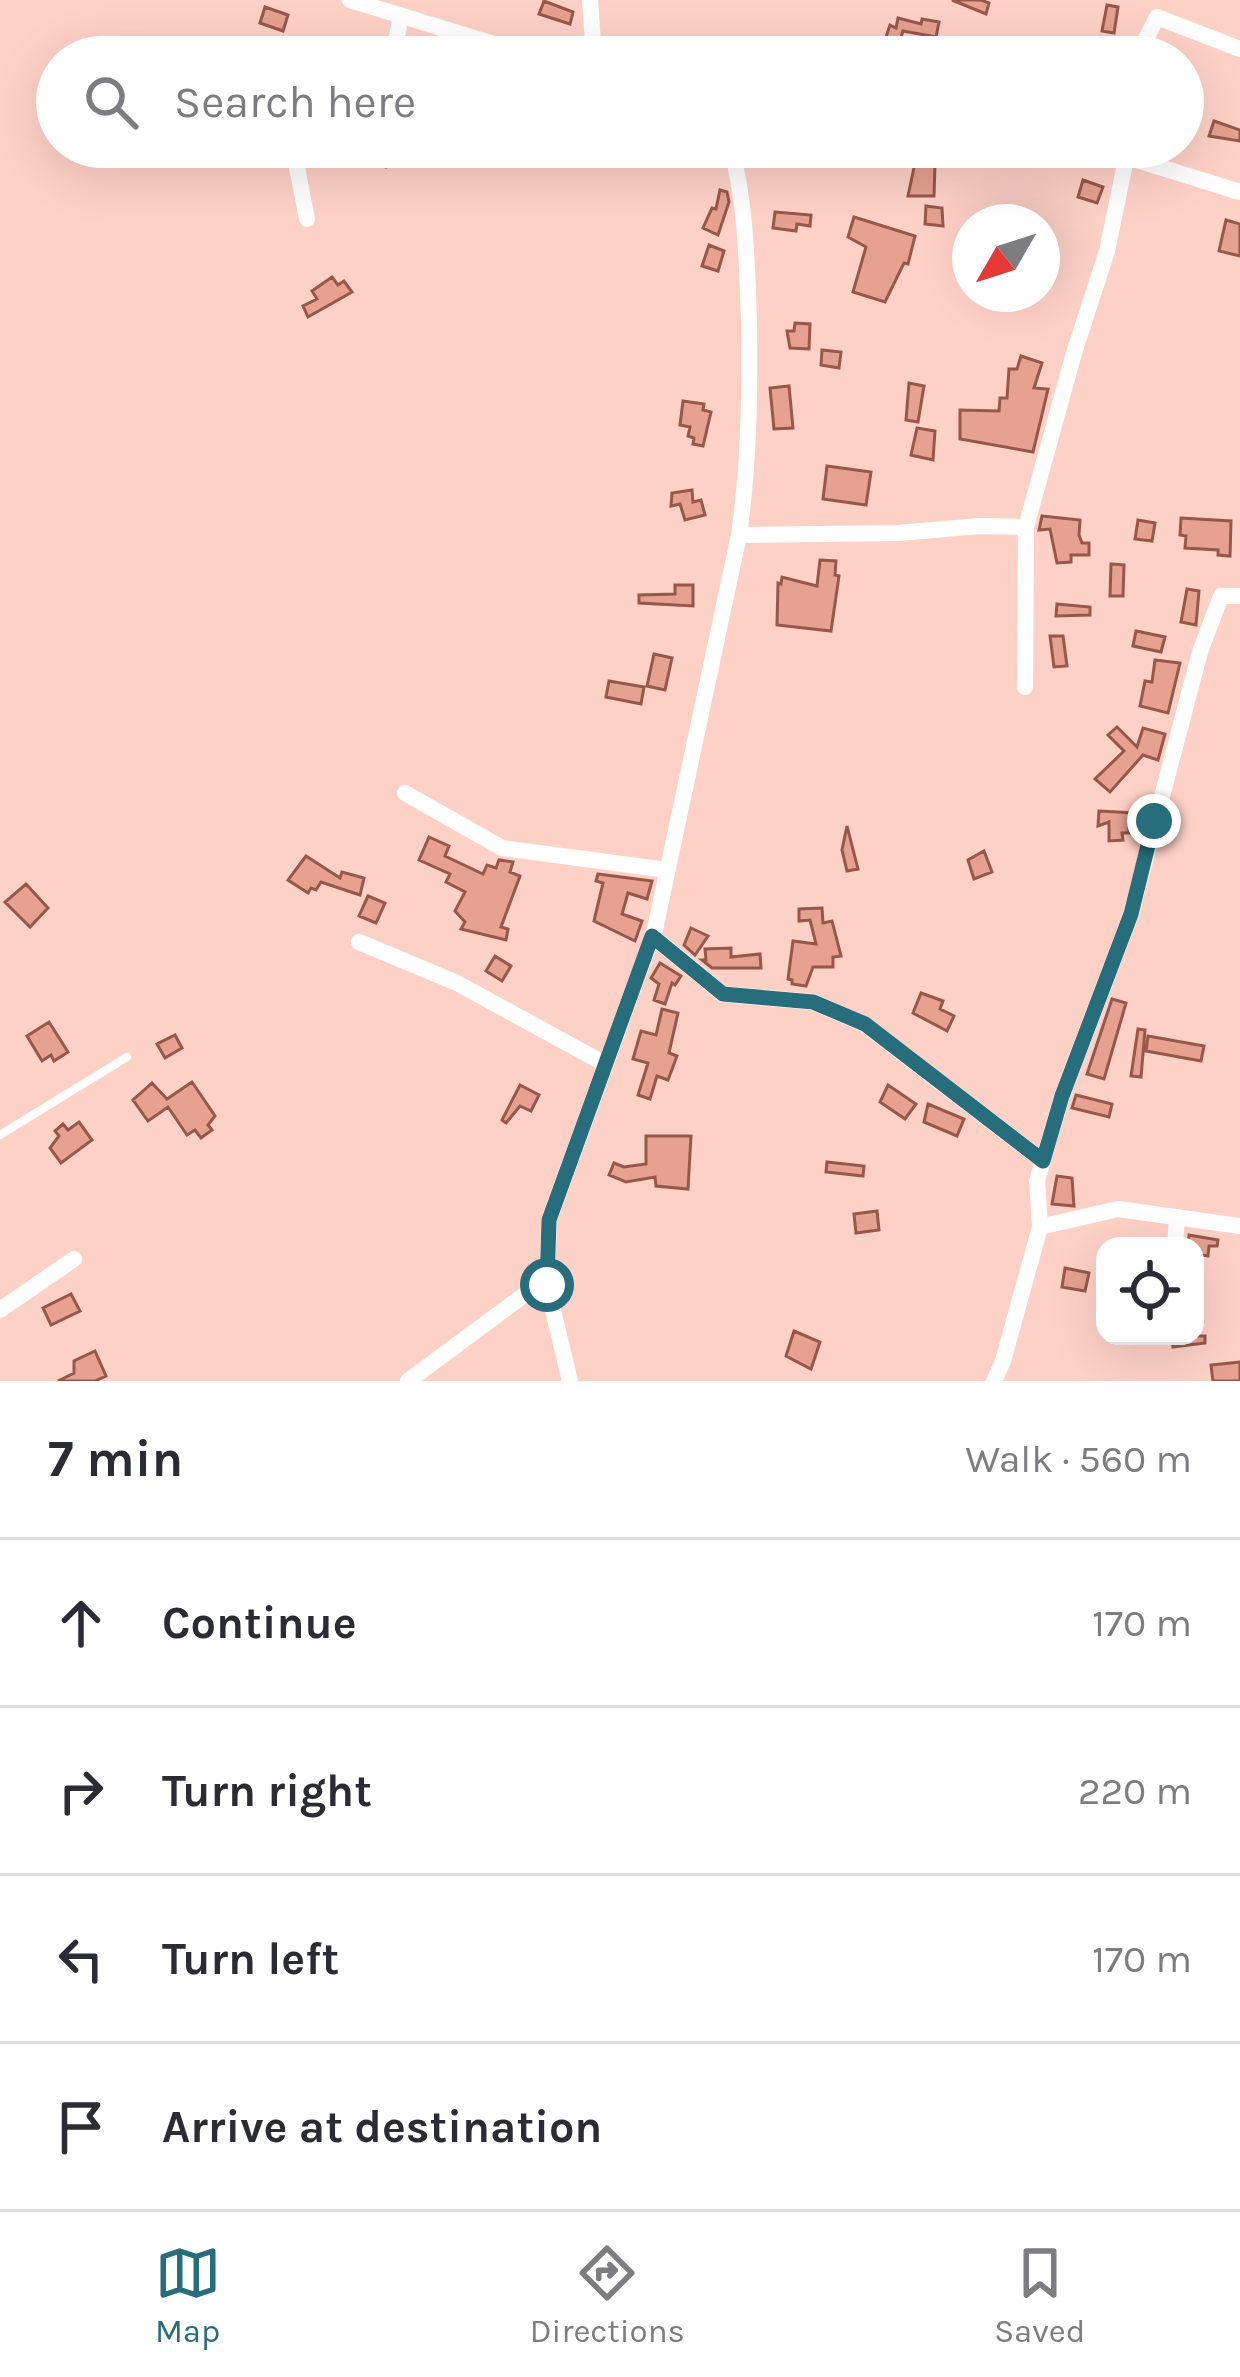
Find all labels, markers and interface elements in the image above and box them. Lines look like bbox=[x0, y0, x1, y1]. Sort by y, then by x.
search box bbox=[36, 36, 1204, 168]
icon: search bbox=[78, 69, 144, 135]
text: Search here bbox=[174, 76, 416, 128]
north arrow bbox=[952, 204, 1060, 312]
route end bbox=[1127, 794, 1181, 848]
map controls bbox=[1096, 1237, 1204, 1345]
button: locate bbox=[1096, 1237, 1204, 1345]
route start bbox=[520, 1258, 574, 1312]
text: 7 min bbox=[48, 1429, 183, 1489]
text: Walk · 560 m bbox=[965, 1436, 1192, 1482]
icon: ahead bbox=[48, 1590, 114, 1656]
text: Continue bbox=[162, 1597, 357, 1649]
text: 170 m bbox=[1092, 1600, 1192, 1646]
icon: right bbox=[48, 1758, 114, 1824]
text: Turn right bbox=[162, 1765, 372, 1817]
text: 220 m bbox=[1078, 1768, 1192, 1814]
icon: left bbox=[48, 1926, 114, 1992]
text: Turn left bbox=[162, 1933, 339, 1985]
text: 170 m bbox=[1092, 1936, 1192, 1982]
icon: arrive bbox=[48, 2094, 114, 2160]
text: Arrive at destination bbox=[162, 2101, 602, 2153]
tab: Map bbox=[155, 2240, 221, 2350]
tab: Directions bbox=[530, 2240, 685, 2350]
tab: Saved bbox=[994, 2240, 1085, 2350]

